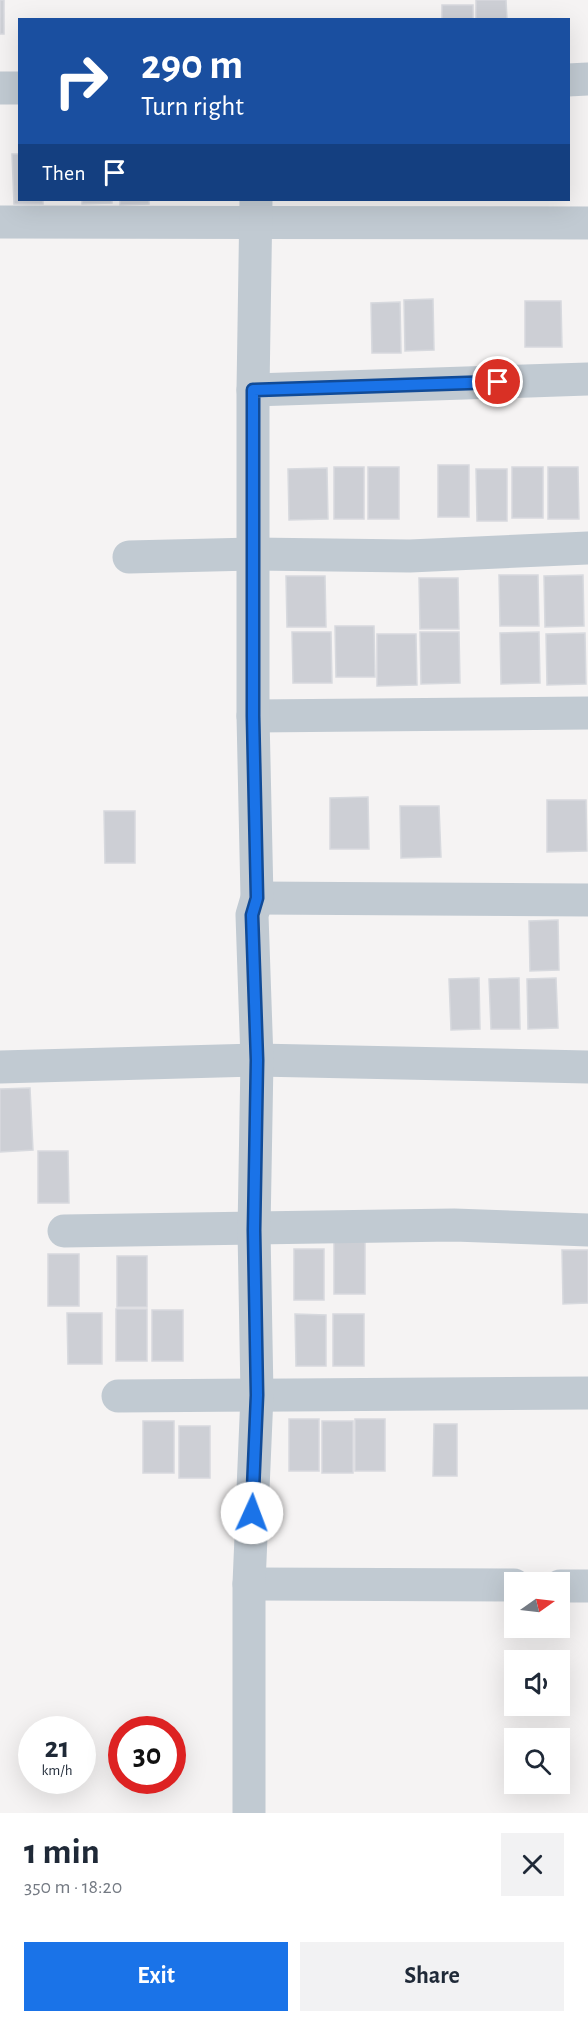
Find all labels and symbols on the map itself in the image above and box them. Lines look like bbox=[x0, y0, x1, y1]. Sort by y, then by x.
pin bbox=[472, 356, 523, 407]
position arrow bbox=[220, 1481, 284, 1545]
north arrow bbox=[504, 1572, 570, 1638]
speed limit sign: 30 bbox=[108, 1716, 186, 1794]

